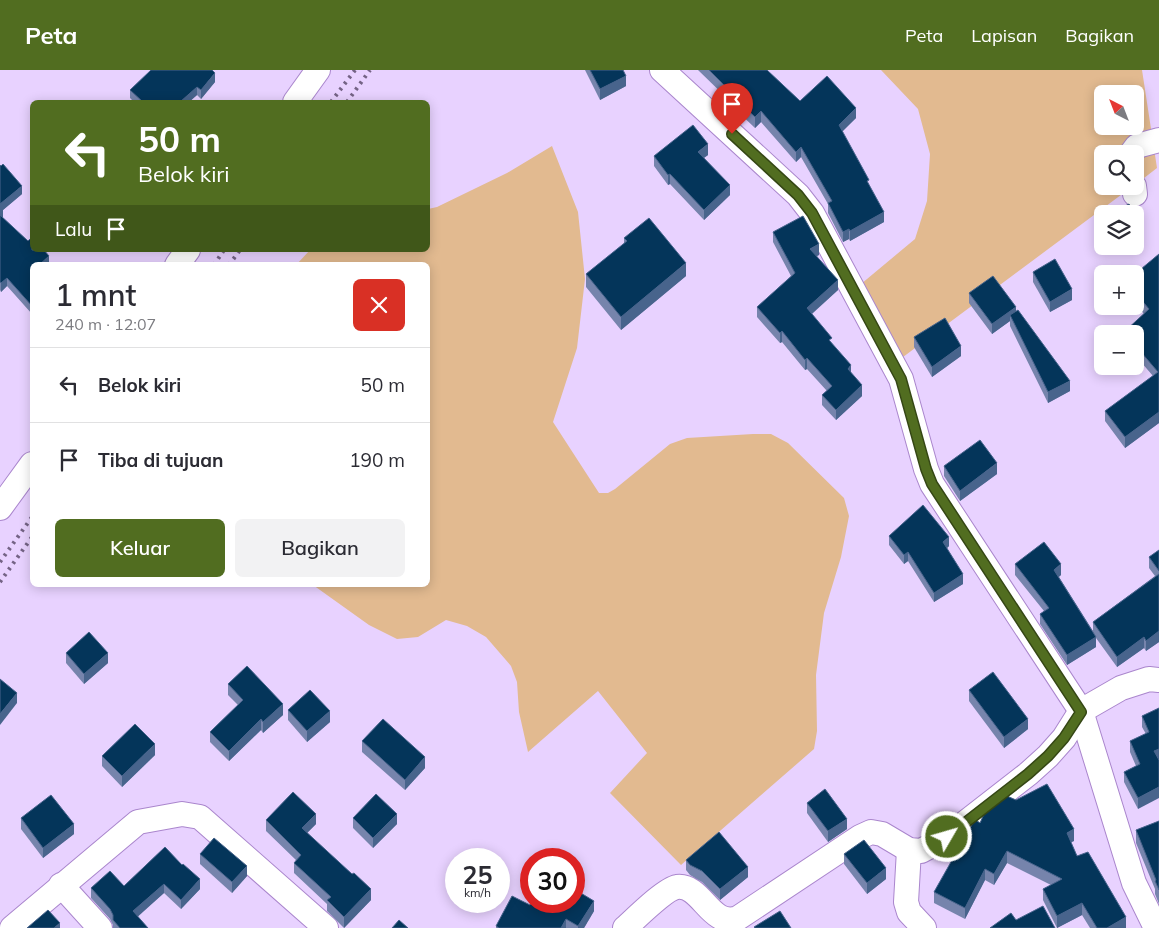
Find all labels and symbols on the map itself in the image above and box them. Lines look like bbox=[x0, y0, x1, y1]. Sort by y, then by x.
pin bbox=[711, 83, 753, 134]
north arrow bbox=[1094, 85, 1144, 135]
position arrow bbox=[920, 810, 972, 862]
speed limit sign: 30 bbox=[520, 848, 585, 913]

